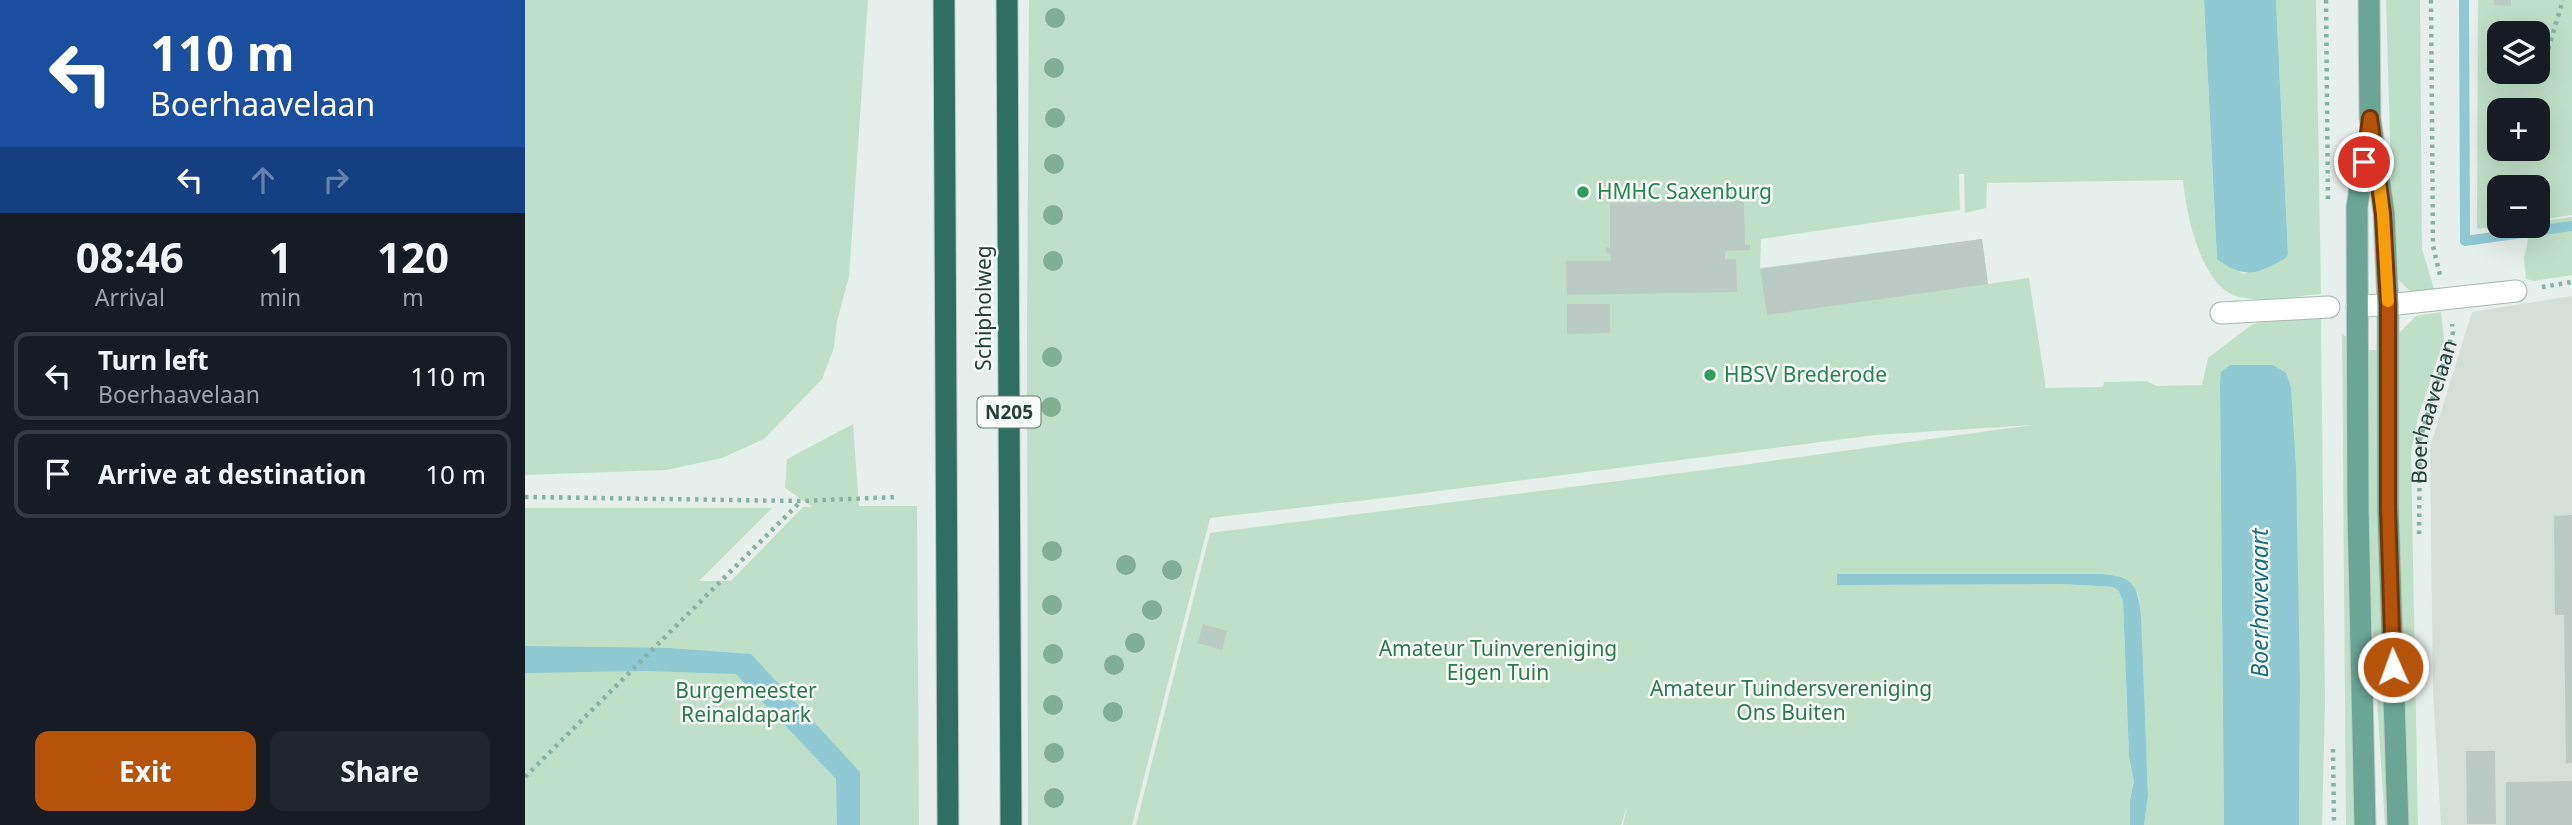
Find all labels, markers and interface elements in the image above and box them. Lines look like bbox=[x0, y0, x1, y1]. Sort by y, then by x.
text: 110 m bbox=[150, 19, 295, 85]
map controls bbox=[2487, 21, 2550, 238]
button: layers bbox=[2487, 21, 2550, 84]
icon: left bbox=[35, 28, 126, 119]
text: Boerhaavelaan bbox=[150, 82, 375, 125]
button: + bbox=[2487, 98, 2550, 161]
pin bbox=[2334, 132, 2394, 192]
icon: arrive bbox=[2345, 143, 2383, 181]
icon: left bbox=[171, 161, 209, 199]
icon: ahead bbox=[244, 161, 282, 199]
icon: right bbox=[317, 161, 355, 199]
button: − bbox=[2487, 175, 2550, 238]
place label: HMHC Saxenburg bbox=[1597, 177, 1772, 205]
marker: HMHC Saxenburg bbox=[1575, 184, 1591, 200]
text: 08:46 bbox=[76, 228, 184, 285]
text: 1 bbox=[268, 228, 292, 285]
text: 120 bbox=[377, 228, 449, 285]
street label: Schipholweg bbox=[969, 245, 997, 371]
text: Arrival bbox=[95, 281, 165, 313]
text: min bbox=[260, 281, 301, 313]
text: m bbox=[402, 281, 424, 313]
street label: Boerhaavelaan bbox=[2405, 336, 2463, 484]
text: Turn left bbox=[98, 342, 209, 378]
icon: left bbox=[39, 357, 77, 395]
text: 110 m bbox=[410, 358, 486, 394]
place label: HBSV Brederode bbox=[1724, 360, 1887, 388]
marker: HBSV Brederode bbox=[1702, 367, 1718, 383]
text: Boerhaavelaan bbox=[98, 378, 260, 410]
road number: N205 bbox=[977, 396, 1041, 428]
icon: arrive bbox=[39, 455, 77, 493]
text: Arrive at destination bbox=[98, 456, 367, 492]
text: 10 m bbox=[425, 456, 486, 492]
water label: Boerhavevaart bbox=[2243, 527, 2275, 678]
position arrow bbox=[2356, 630, 2430, 704]
park label: Amateur Tuinvereniging Eigen Tuin bbox=[1379, 634, 1617, 686]
park label: Amateur Tuindersvereniging Ons Buiten bbox=[1650, 674, 1932, 726]
park label: Burgemeester Reinaldapark bbox=[675, 676, 817, 728]
button: Exit bbox=[35, 731, 256, 811]
button: Share bbox=[270, 731, 490, 811]

